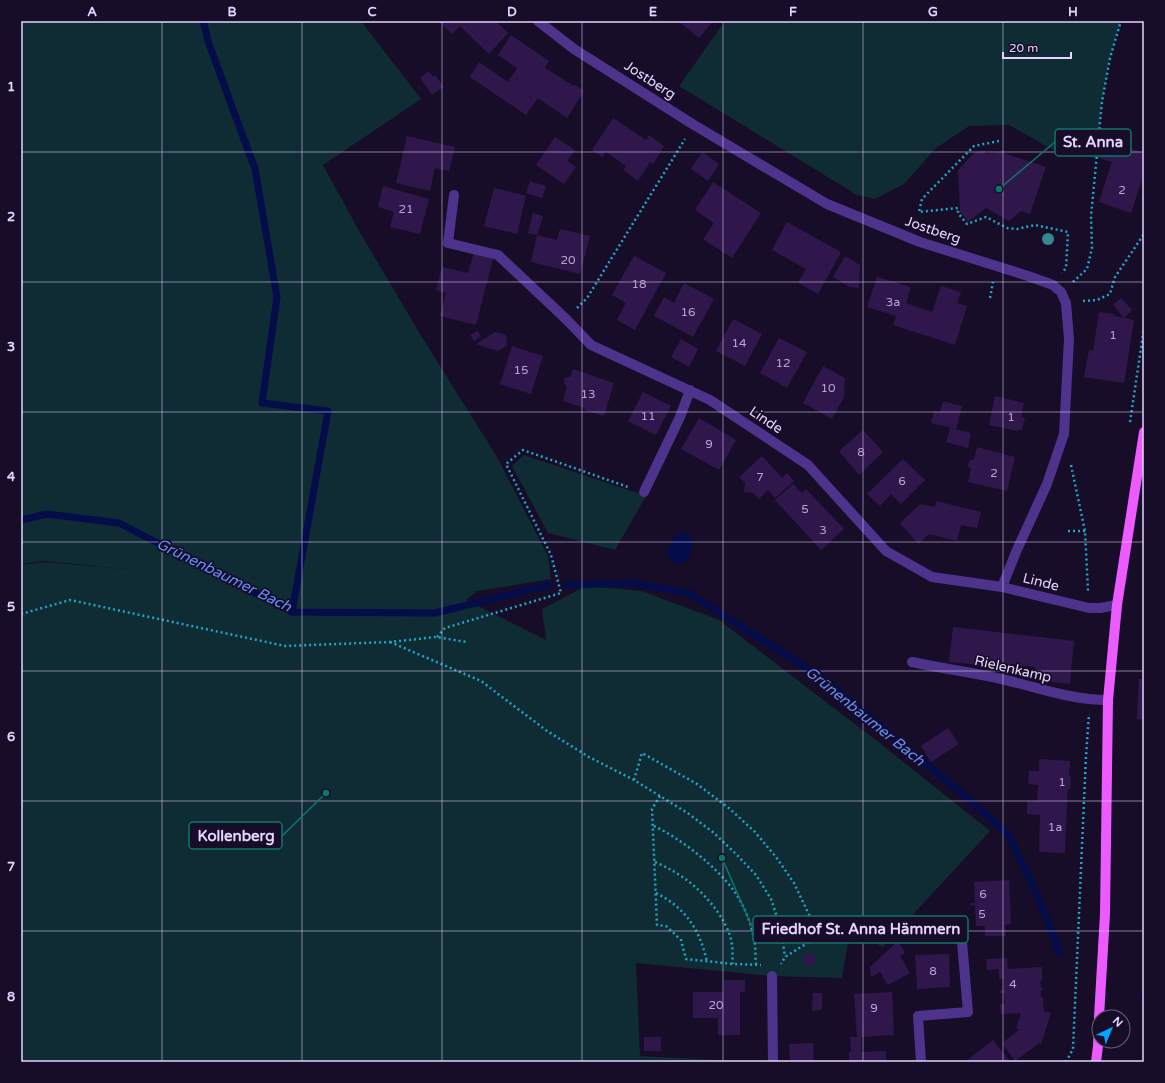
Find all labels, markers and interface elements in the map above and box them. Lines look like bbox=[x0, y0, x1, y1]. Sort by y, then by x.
text: A bbox=[87, 4, 97, 20]
text: B bbox=[227, 4, 237, 20]
text: C bbox=[367, 4, 377, 20]
text: D bbox=[507, 4, 517, 20]
text: E bbox=[649, 4, 657, 20]
text: F bbox=[789, 4, 797, 20]
text: G bbox=[928, 4, 938, 20]
text: H bbox=[1068, 4, 1078, 20]
scale bar bbox=[1003, 34, 1071, 60]
text: 20 m bbox=[1009, 41, 1038, 55]
street label: Jostberg bbox=[621, 57, 679, 103]
text: 1 bbox=[7, 79, 15, 95]
callout: St. Anna bbox=[1055, 129, 1131, 156]
text: St. Anna bbox=[1063, 133, 1123, 151]
house number: 2 bbox=[1118, 183, 1126, 197]
house number: 21 bbox=[398, 202, 414, 216]
text: 2 bbox=[7, 209, 15, 225]
street label: Jostberg bbox=[903, 213, 963, 247]
house number: 20 bbox=[560, 253, 576, 267]
house number: 18 bbox=[631, 277, 647, 291]
house number: 3a bbox=[886, 295, 900, 309]
house number: 16 bbox=[680, 305, 696, 319]
house number: 1 bbox=[1109, 328, 1117, 342]
house number: 14 bbox=[731, 336, 747, 350]
text: 3 bbox=[7, 339, 15, 355]
house number: 12 bbox=[775, 356, 791, 370]
house number: 15 bbox=[513, 363, 529, 377]
house number: 10 bbox=[820, 381, 836, 395]
house number: 13 bbox=[580, 387, 596, 401]
street label: Linde bbox=[746, 403, 786, 437]
house number: 11 bbox=[640, 409, 656, 423]
house number: 1 bbox=[1007, 410, 1015, 424]
house number: 9 bbox=[705, 437, 713, 451]
house number: 8 bbox=[857, 445, 865, 459]
house number: 2 bbox=[990, 466, 998, 480]
text: 4 bbox=[7, 469, 16, 485]
house number: 7 bbox=[756, 470, 764, 484]
house number: 6 bbox=[898, 474, 906, 488]
house number: 5 bbox=[801, 502, 809, 516]
house number: 3 bbox=[819, 523, 827, 537]
water label: Grünenbaumer Bach bbox=[154, 535, 295, 616]
street label: Linde bbox=[1021, 569, 1061, 595]
text: 5 bbox=[7, 599, 15, 615]
street label: Rielenkamp bbox=[973, 652, 1053, 686]
water label: Grünenbaumer Bach bbox=[802, 662, 929, 770]
text: 6 bbox=[7, 729, 15, 745]
house number: 1 bbox=[1058, 775, 1066, 789]
house number: 1a bbox=[1048, 820, 1062, 834]
callout: Kollenberg bbox=[189, 822, 282, 849]
text: Kollenberg bbox=[197, 827, 275, 846]
text: 7 bbox=[7, 859, 15, 875]
house number: 6 bbox=[979, 887, 987, 901]
house number: 5 bbox=[978, 907, 986, 921]
callout: Friedhof St. Anna Hämmern bbox=[753, 916, 968, 943]
text: Friedhof St. Anna Hämmern bbox=[762, 920, 960, 938]
house number: 8 bbox=[929, 964, 937, 978]
house number: 4 bbox=[1009, 977, 1017, 991]
text: 8 bbox=[7, 989, 15, 1005]
house number: 20 bbox=[708, 998, 724, 1012]
house number: 9 bbox=[870, 1001, 878, 1015]
north arrow bbox=[1091, 1009, 1131, 1049]
text: N bbox=[1110, 1014, 1125, 1030]

